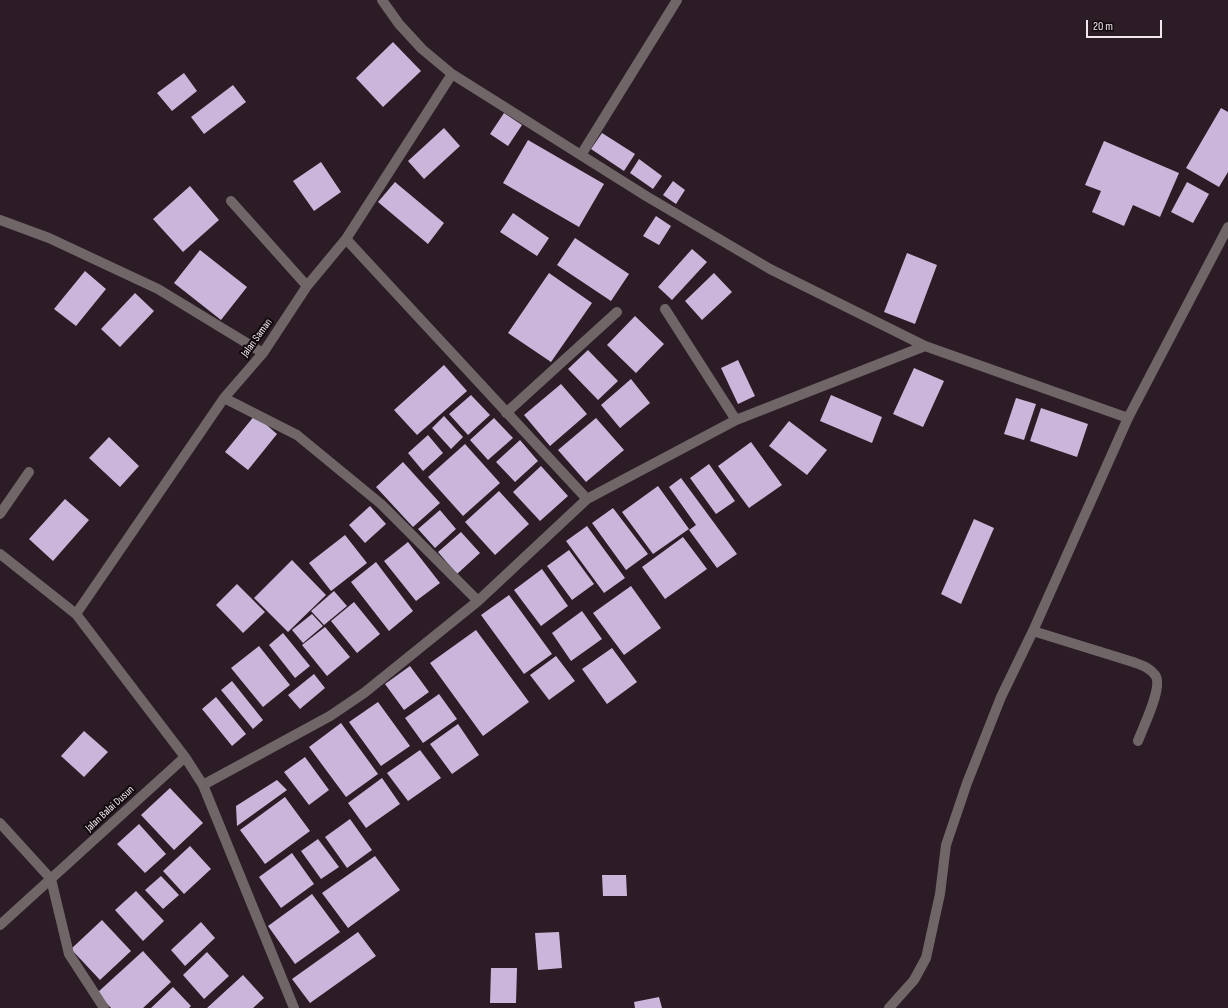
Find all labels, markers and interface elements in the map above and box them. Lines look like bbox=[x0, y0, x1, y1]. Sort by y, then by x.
scale bar bbox=[1088, 12, 1164, 38]
text: 20 m bbox=[1093, 19, 1113, 34]
street label: Jalan Saman bbox=[239, 316, 275, 360]
street label: Jalan Balai Dusun bbox=[83, 783, 137, 835]

